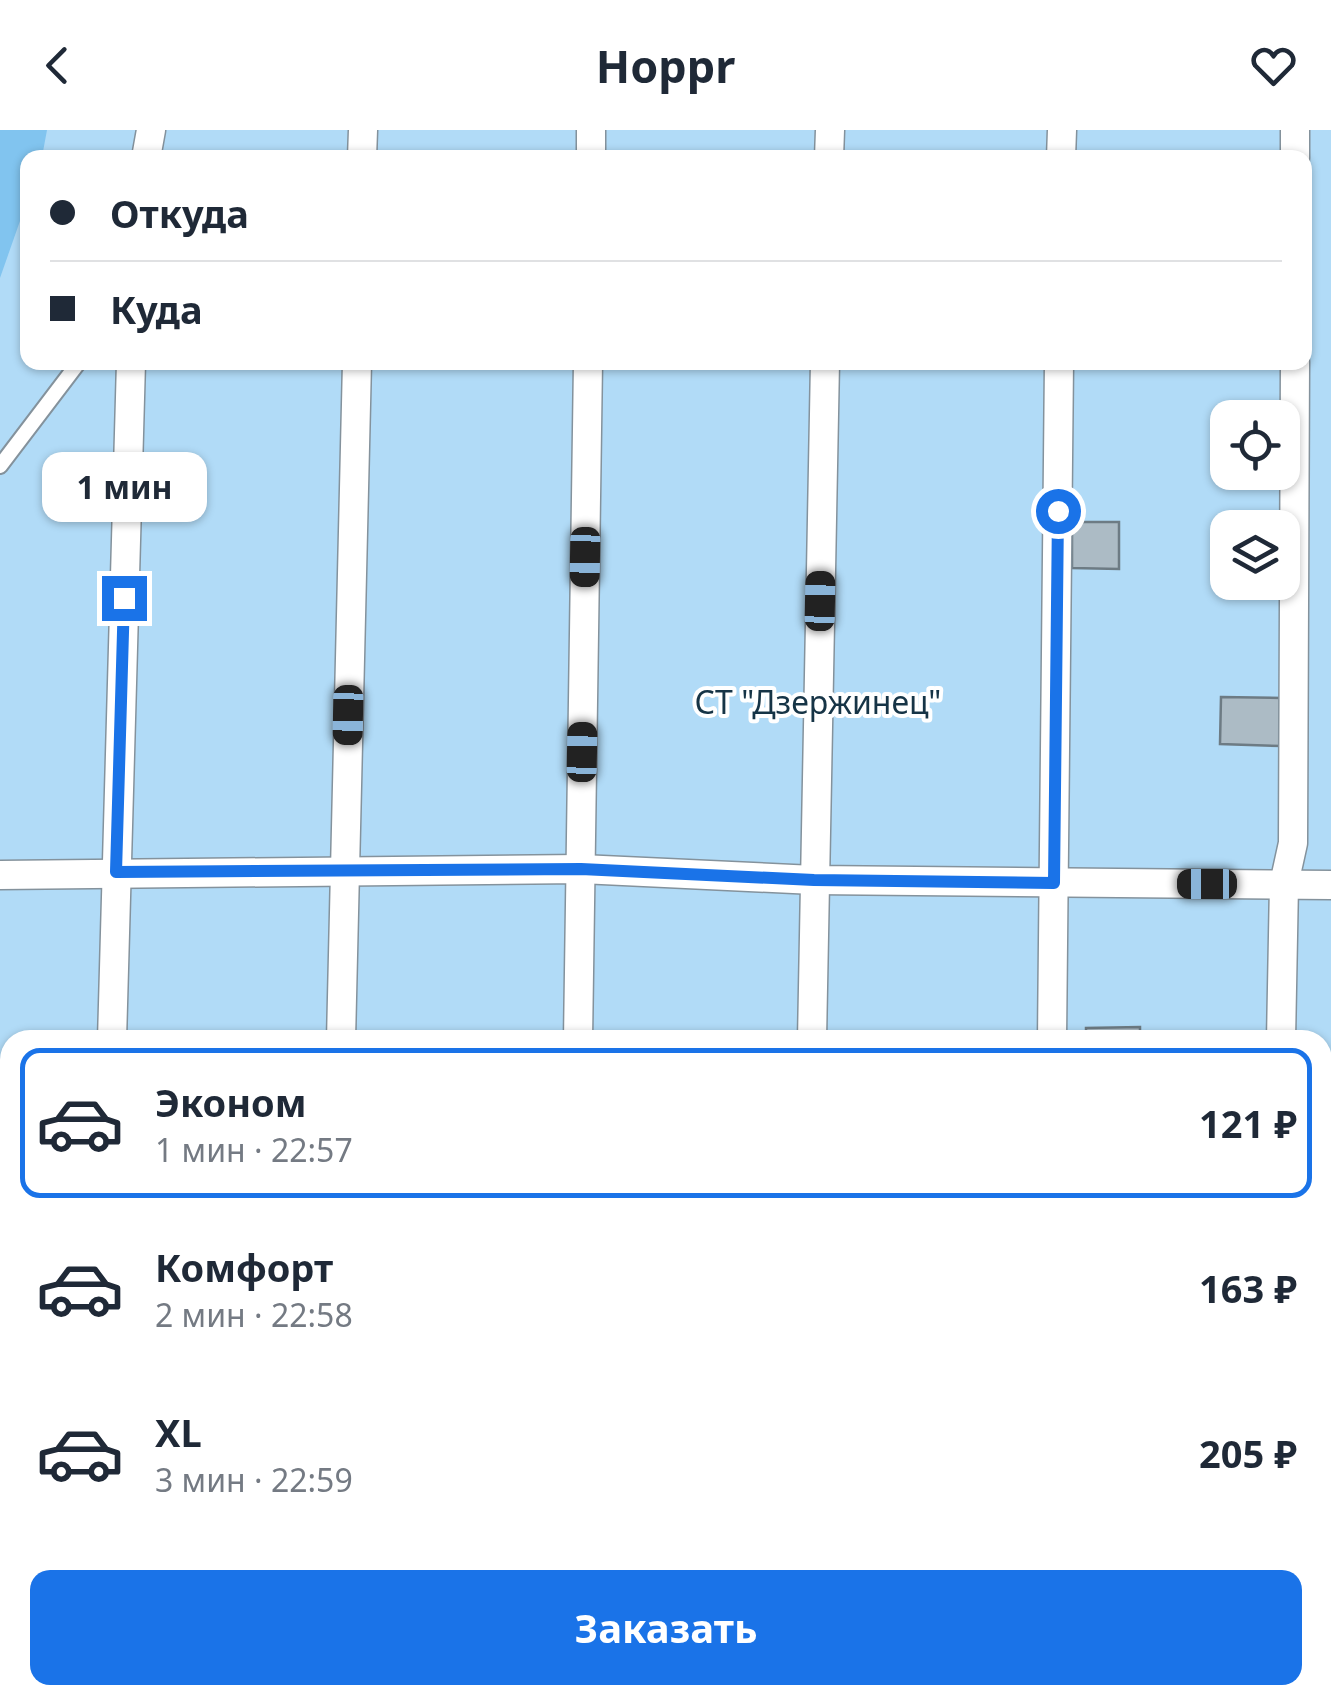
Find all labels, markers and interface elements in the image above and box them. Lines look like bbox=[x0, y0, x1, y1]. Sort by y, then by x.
text: Hoppr bbox=[596, 35, 735, 96]
icon: back bbox=[30, 38, 85, 93]
icon: heart bbox=[1246, 38, 1301, 93]
text: Откуда bbox=[110, 187, 249, 239]
text: Куда bbox=[110, 283, 203, 335]
map controls bbox=[1210, 400, 1300, 600]
button: locate bbox=[1210, 400, 1300, 490]
callout: 1 мин bbox=[42, 453, 206, 523]
text: 1 мин bbox=[77, 465, 172, 508]
route start bbox=[1036, 489, 1081, 534]
button: layers bbox=[1210, 510, 1300, 600]
car bbox=[569, 527, 601, 587]
car bbox=[804, 571, 836, 631]
route end bbox=[102, 576, 147, 621]
park label: СТ "Дзержинец" bbox=[695, 680, 941, 723]
car bbox=[332, 685, 364, 745]
car bbox=[566, 722, 598, 782]
car bbox=[1177, 869, 1237, 899]
text: Эконом bbox=[155, 1076, 307, 1128]
icon: car bbox=[35, 1078, 125, 1168]
text: 121 ₽ bbox=[1199, 1097, 1297, 1149]
text: 1 мин · 22:57 bbox=[155, 1128, 353, 1171]
text: Комфорт bbox=[155, 1241, 333, 1293]
icon: car bbox=[35, 1243, 125, 1333]
text: 163 ₽ bbox=[1199, 1262, 1297, 1314]
text: 2 мин · 22:58 bbox=[155, 1293, 353, 1336]
text: XL bbox=[155, 1406, 202, 1458]
icon: car bbox=[35, 1408, 125, 1498]
text: 205 ₽ bbox=[1199, 1427, 1297, 1479]
text: 3 мин · 22:59 bbox=[155, 1458, 353, 1501]
button: Заказать bbox=[30, 1570, 1302, 1685]

